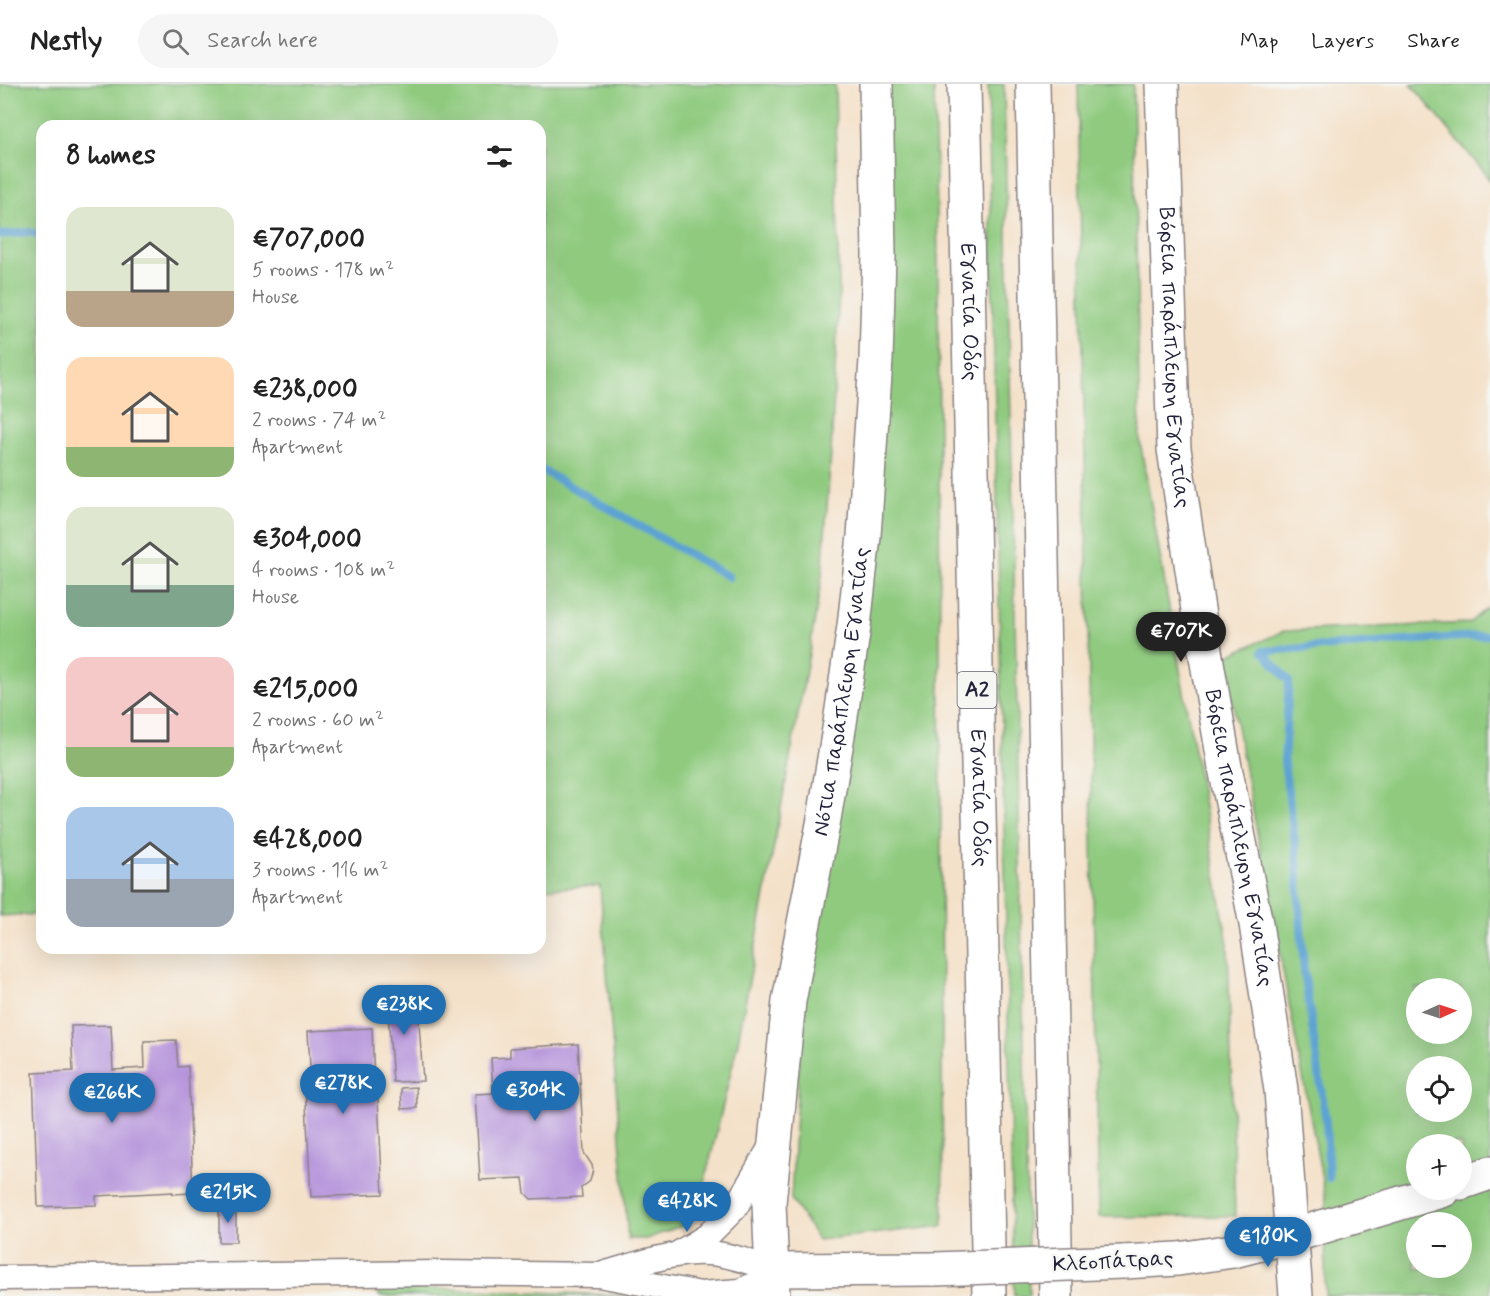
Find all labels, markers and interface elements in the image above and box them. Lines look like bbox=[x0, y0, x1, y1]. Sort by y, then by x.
search box bbox=[138, 14, 558, 68]
text: Nestly bbox=[30, 23, 102, 60]
icon: search bbox=[159, 25, 192, 58]
text: Search here bbox=[207, 27, 318, 55]
text: Map bbox=[1240, 27, 1278, 55]
text: Layers bbox=[1311, 27, 1374, 55]
text: Share bbox=[1407, 27, 1460, 55]
text: 8 homes bbox=[66, 139, 156, 173]
icon: filters bbox=[483, 140, 516, 173]
street label: Βόρεια παράπλευρη Εγνατίας bbox=[1152, 207, 1197, 510]
text: €707,000 bbox=[252, 223, 365, 257]
icon: home bbox=[114, 231, 186, 303]
street label: Εγνατία Οδός bbox=[953, 243, 984, 381]
text: 5 rooms · 178 m² bbox=[252, 257, 394, 284]
text: House bbox=[252, 284, 299, 311]
text: €238,000 bbox=[252, 373, 358, 407]
icon: home bbox=[114, 381, 186, 453]
text: 2 rooms · 74 m² bbox=[252, 407, 386, 434]
text: Apartment bbox=[252, 434, 343, 461]
text: €304,000 bbox=[252, 523, 362, 557]
icon: home bbox=[114, 531, 186, 603]
street label: Νότια παράπλευρη Εγνατίας bbox=[807, 546, 877, 838]
text: 4 rooms · 108 m² bbox=[252, 557, 395, 584]
text: House bbox=[252, 584, 299, 611]
pin: €707K bbox=[1139, 612, 1223, 663]
text: €707K bbox=[1150, 618, 1212, 645]
road number: Α2 bbox=[958, 672, 996, 708]
text: €215,000 bbox=[252, 673, 358, 707]
icon: home bbox=[114, 681, 186, 753]
street label: Βόρεια παράπλευρη Εγνατίας bbox=[1198, 688, 1279, 989]
text: 2 rooms · 60 m² bbox=[252, 707, 384, 734]
street label: Εγνατία Οδός bbox=[963, 729, 994, 867]
text: Apartment bbox=[252, 734, 343, 761]
text: €428,000 bbox=[252, 823, 363, 857]
icon: home bbox=[114, 831, 186, 903]
text: 3 rooms · 116 m² bbox=[252, 857, 388, 884]
text: Apartment bbox=[252, 884, 343, 911]
north arrow bbox=[1406, 978, 1472, 1044]
map controls bbox=[1406, 978, 1472, 1278]
pin: €238K bbox=[362, 985, 446, 1036]
text: €238K bbox=[376, 991, 432, 1018]
button: locate bbox=[1406, 1056, 1472, 1122]
pin: €278K bbox=[301, 1064, 385, 1115]
text: €278K bbox=[314, 1070, 372, 1097]
pin: €304K bbox=[493, 1071, 577, 1122]
pin: €266K bbox=[70, 1073, 154, 1124]
text: €304K bbox=[505, 1077, 565, 1104]
text: €266K bbox=[83, 1079, 141, 1106]
button: + bbox=[1406, 1134, 1472, 1200]
pin: €215K bbox=[186, 1173, 270, 1224]
text: €215K bbox=[200, 1179, 256, 1206]
pin: €428K bbox=[645, 1182, 729, 1233]
text: €428K bbox=[657, 1188, 717, 1215]
button: − bbox=[1406, 1212, 1472, 1278]
pin: €180K bbox=[1226, 1217, 1310, 1268]
text: €180K bbox=[1238, 1223, 1298, 1250]
street label: Κλεοπάτρας bbox=[1052, 1245, 1174, 1279]

